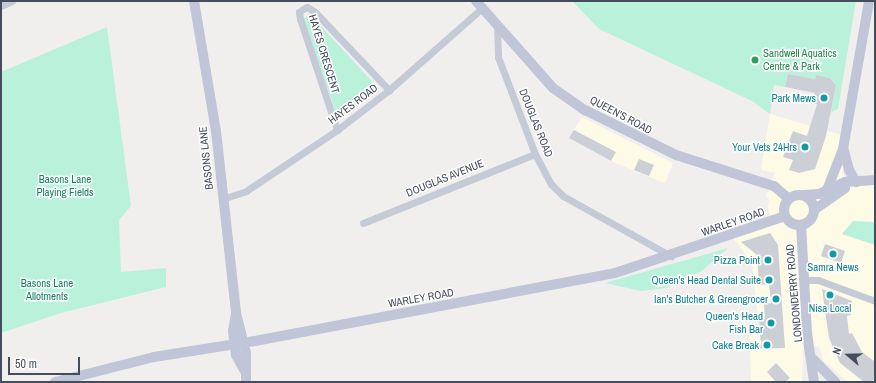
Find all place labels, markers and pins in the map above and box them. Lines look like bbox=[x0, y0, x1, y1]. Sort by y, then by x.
place label: Sandwell Aquatics Centre & Park bbox=[763, 47, 837, 73]
marker: Sandwell Aquatics Centre & Park bbox=[750, 55, 760, 65]
place label: Park Mews bbox=[771, 91, 816, 105]
marker: Park Mews bbox=[819, 93, 829, 103]
place label: Your Vets 24Hrs bbox=[732, 140, 797, 154]
marker: Your Vets 24Hrs bbox=[800, 142, 810, 152]
marker: Samra News bbox=[828, 249, 838, 259]
place label: Pizza Point bbox=[714, 253, 760, 267]
marker: Pizza Point bbox=[763, 255, 773, 265]
place label: Samra News bbox=[807, 260, 859, 274]
place label: Queen's Head Dental Suite bbox=[651, 273, 761, 287]
marker: Queen's Head Dental Suite bbox=[764, 275, 774, 285]
marker: Nisa Local bbox=[825, 290, 835, 300]
place label: Ian's Butcher & Greengrocer bbox=[654, 292, 768, 306]
marker: Ian's Butcher & Greengrocer bbox=[771, 294, 781, 304]
place label: Nisa Local bbox=[809, 301, 851, 315]
place label: Queen's Head Fish Bar bbox=[706, 310, 763, 336]
marker: Queen's Head Fish Bar bbox=[766, 318, 776, 328]
place label: Cake Break bbox=[712, 338, 759, 352]
marker: Cake Break bbox=[762, 340, 772, 350]

